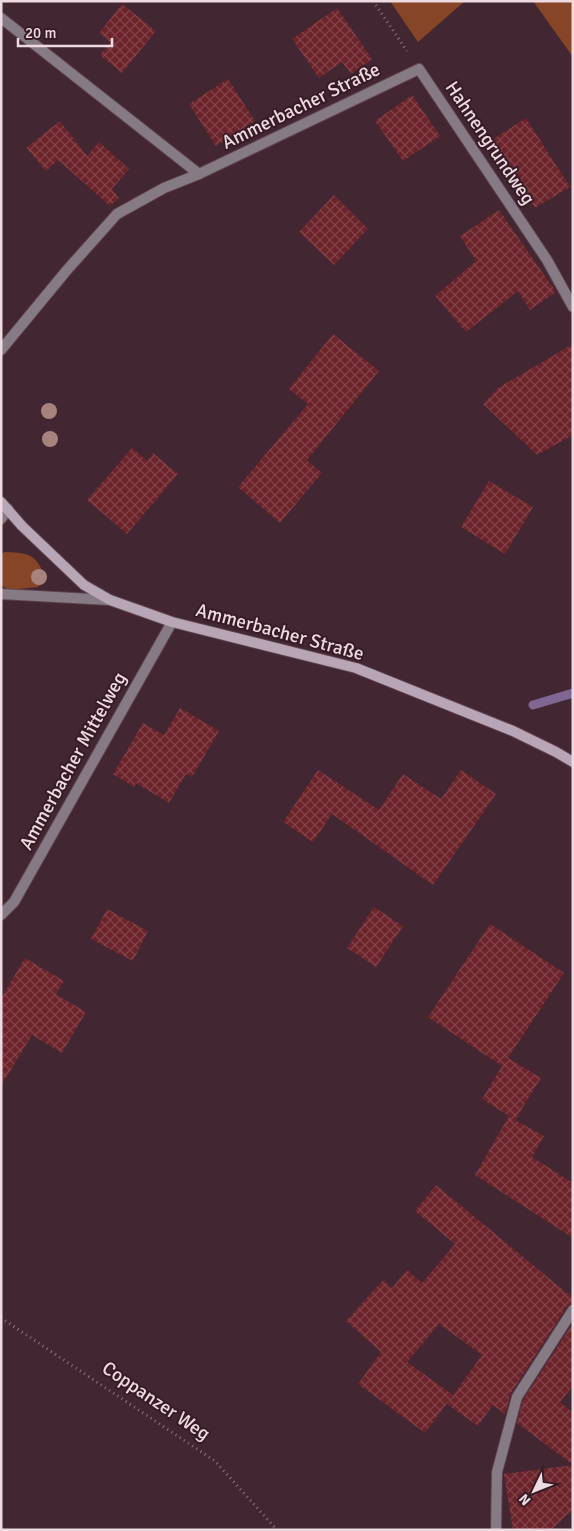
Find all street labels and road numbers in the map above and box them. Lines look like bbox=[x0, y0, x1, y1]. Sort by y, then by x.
street label: Ammerbacher Straße bbox=[218, 57, 384, 155]
street label: Hahnengrundweg bbox=[440, 77, 540, 209]
street label: Ammerbacher Straße bbox=[193, 598, 367, 666]
street label: Ammerbacher Mittelweg bbox=[14, 668, 132, 854]
street label: Coppanzer Weg bbox=[97, 1356, 215, 1446]

